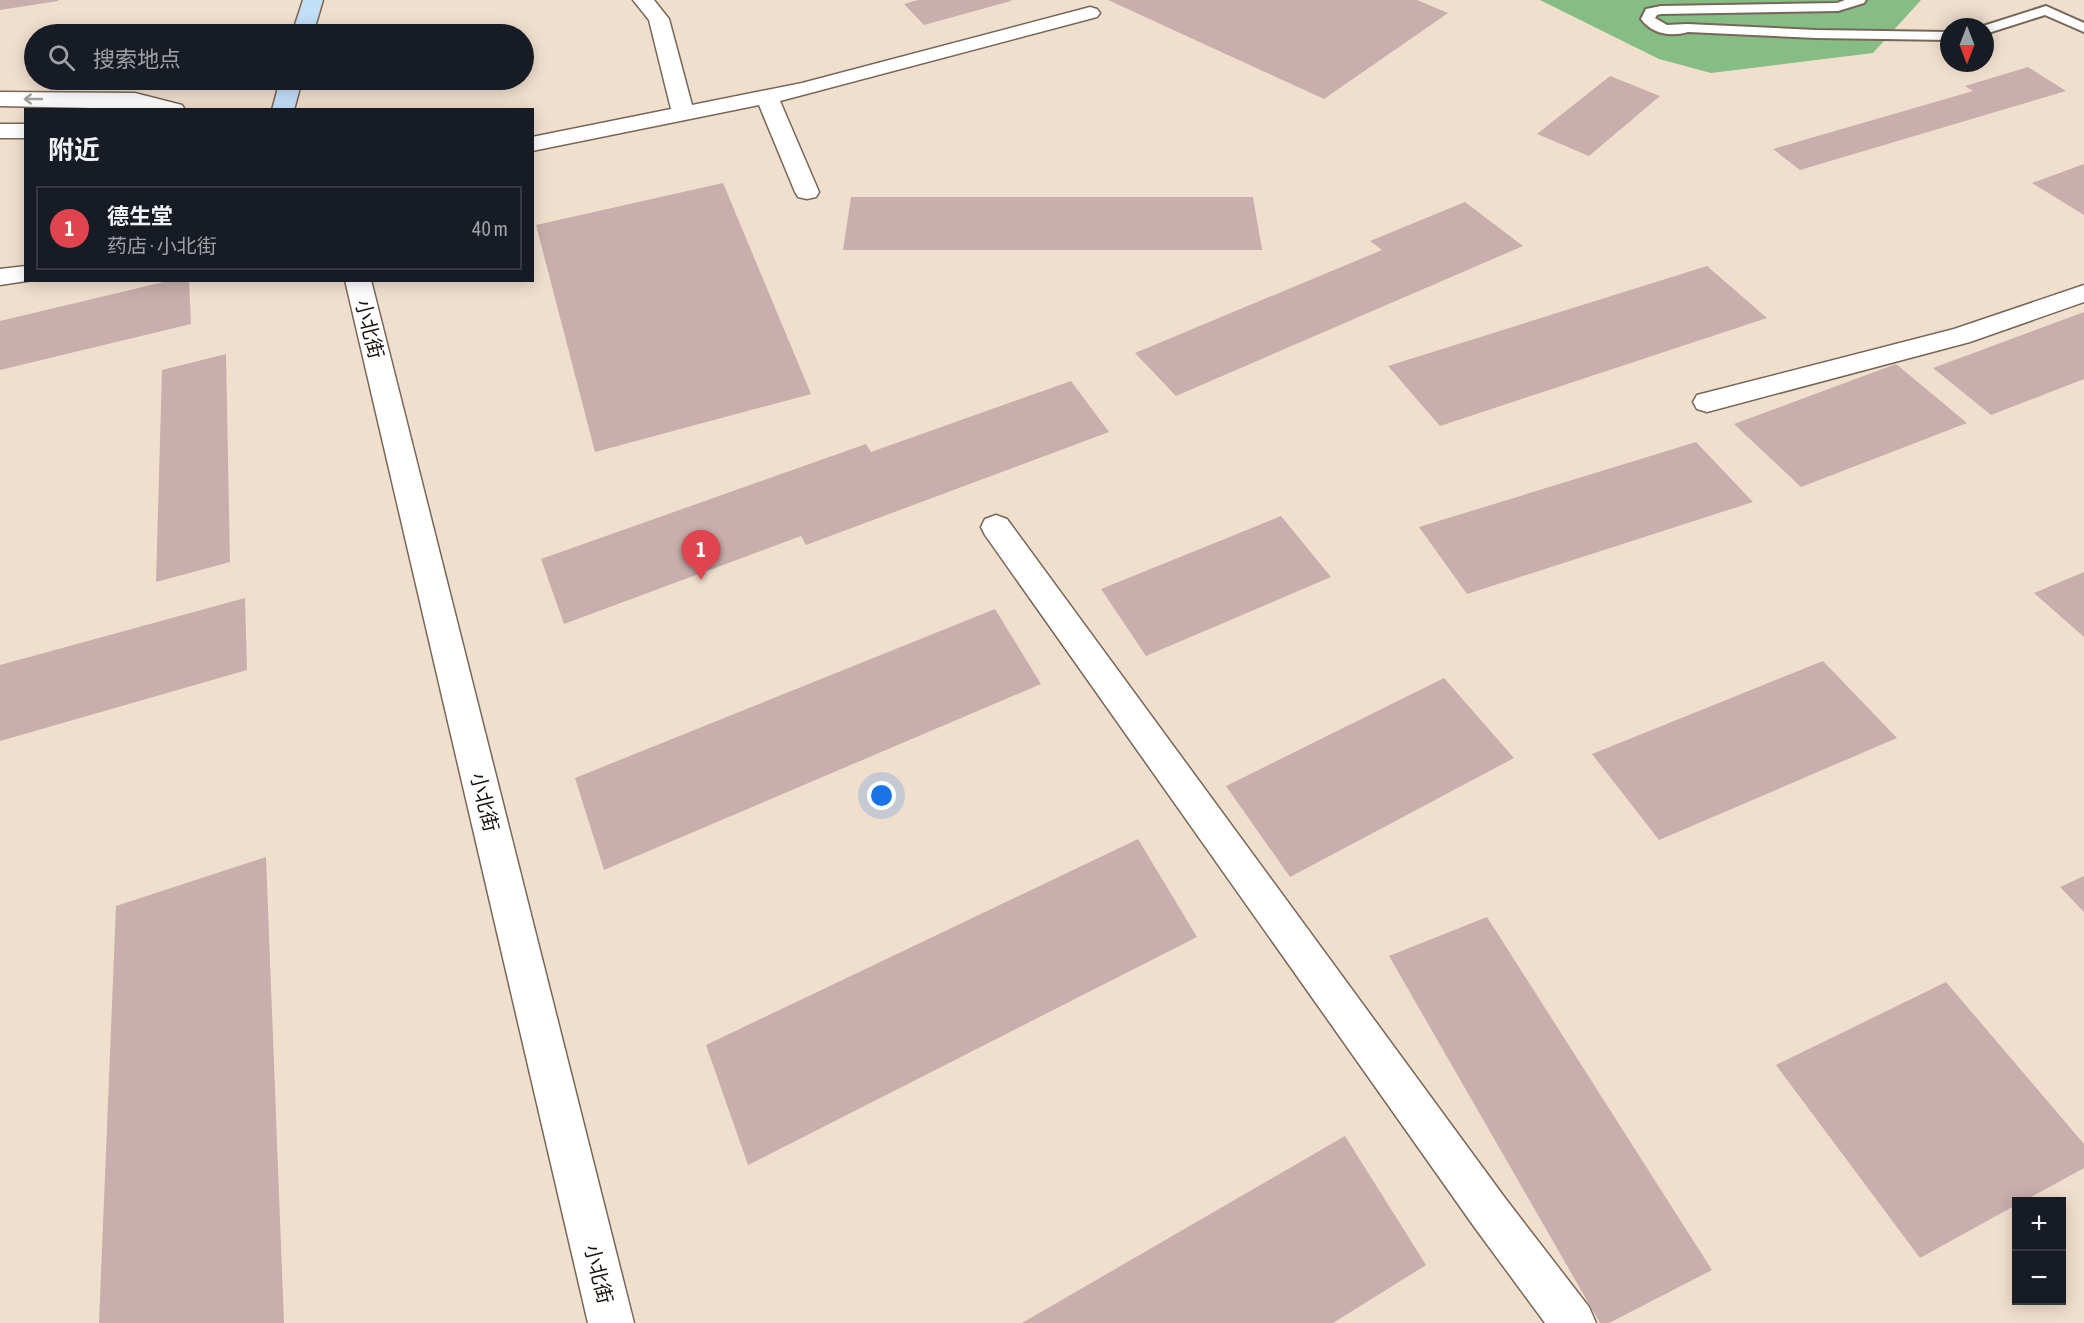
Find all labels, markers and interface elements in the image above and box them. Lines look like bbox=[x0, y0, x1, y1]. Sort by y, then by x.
north arrow bbox=[1940, 18, 1994, 72]
search box bbox=[24, 24, 534, 90]
icon: search bbox=[45, 41, 78, 74]
text: 搜索地点 bbox=[93, 46, 181, 72]
one-way arrow bbox=[24, 93, 44, 105]
text: 附近 bbox=[48, 135, 100, 165]
text: 德生堂 bbox=[107, 203, 173, 229]
text: 1 bbox=[65, 217, 74, 240]
text: 40 m bbox=[472, 217, 508, 240]
text: 药店 · 小北街 bbox=[107, 234, 217, 257]
street label: 小北街 bbox=[352, 297, 388, 361]
pin: 1 bbox=[682, 530, 720, 580]
street label: 小北街 bbox=[467, 770, 503, 834]
your location bbox=[867, 781, 896, 810]
map controls bbox=[2012, 1197, 2066, 1305]
button: + bbox=[2012, 1197, 2066, 1251]
street label: 小北街 bbox=[581, 1242, 617, 1306]
button: − bbox=[2012, 1251, 2066, 1305]

